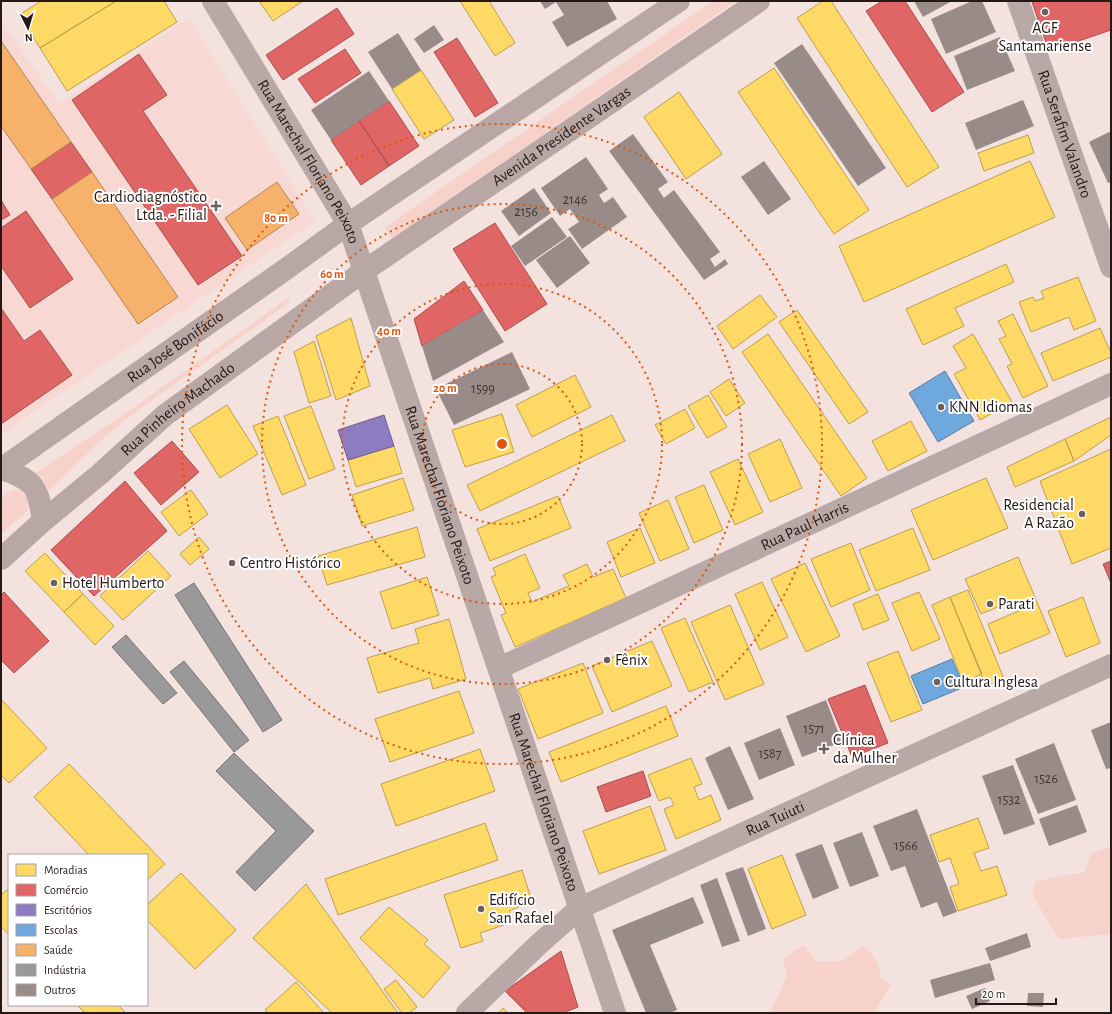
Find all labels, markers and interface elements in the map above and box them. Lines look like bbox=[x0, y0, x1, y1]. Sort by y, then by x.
marker: AGF Santamariense bbox=[1040, 7, 1050, 17]
north arrow bbox=[8, 8, 48, 48]
place label: AGF Santamariense bbox=[998, 20, 1092, 54]
text: N bbox=[25, 32, 33, 43]
street label: Rua Serafim Valandro bbox=[1035, 68, 1094, 200]
street label: Rua Marechal Floriano Peixoto bbox=[254, 77, 362, 246]
street label: Avenida Presidente Vargas bbox=[489, 83, 634, 189]
place label: Cardiodiagnóstico Ltda. - Filial bbox=[94, 189, 207, 223]
house number: 2146 bbox=[563, 193, 587, 207]
marker: Cardiodiagnóstico Ltda. - Filial bbox=[210, 200, 222, 212]
house number: 2156 bbox=[514, 205, 538, 219]
text: 80 m bbox=[264, 212, 288, 224]
text: 60 m bbox=[320, 268, 344, 280]
street label: Rua José Bonifácio bbox=[124, 307, 227, 386]
text: 40 m bbox=[377, 325, 401, 337]
street label: Rua Pinheiro Machado bbox=[118, 359, 238, 459]
text: 20 m bbox=[433, 382, 457, 394]
house number: 1599 bbox=[471, 382, 495, 396]
place label: KNN Idiomas bbox=[949, 399, 1032, 415]
marker: KNN Idiomas bbox=[936, 402, 946, 412]
street label: Rua Marechal Floriano Peixoto bbox=[402, 404, 477, 587]
centre of rings bbox=[495, 437, 509, 451]
place label: Residencial A Razão bbox=[1003, 497, 1074, 531]
street label: Rua Paul Harris bbox=[758, 499, 851, 553]
marker: Residencial A Razão bbox=[1077, 509, 1087, 519]
place label: Centro Histórico bbox=[240, 555, 341, 571]
marker: Centro Histórico bbox=[227, 558, 237, 568]
place label: Hotel Humberto bbox=[62, 575, 165, 591]
marker: Hotel Humberto bbox=[49, 578, 59, 588]
place label: Parati bbox=[998, 596, 1035, 612]
marker: Parati bbox=[985, 599, 995, 609]
place label: Fênix bbox=[615, 652, 648, 668]
marker: Fênix bbox=[602, 655, 612, 665]
place label: Cultura Inglesa bbox=[945, 674, 1038, 690]
marker: Cultura Inglesa bbox=[932, 677, 942, 687]
street label: Rua Marechal Floriano Peixoto bbox=[506, 711, 581, 894]
house number: 1571 bbox=[803, 722, 825, 736]
place label: Clínica da Mulher bbox=[833, 732, 897, 766]
marker: Clínica da Mulher bbox=[818, 743, 830, 755]
house number: 1587 bbox=[758, 747, 782, 761]
house number: 1526 bbox=[1034, 772, 1058, 786]
house number: 1532 bbox=[998, 793, 1020, 807]
street label: Rua Tuiuti bbox=[743, 798, 807, 839]
house number: 1566 bbox=[894, 839, 918, 853]
legend bbox=[8, 854, 148, 1006]
text: Moradias bbox=[44, 864, 87, 876]
text: Comércio bbox=[44, 884, 88, 896]
place label: Edifício San Rafael bbox=[489, 892, 554, 926]
text: Escritórios bbox=[44, 904, 92, 916]
marker: Edifício San Rafael bbox=[476, 904, 486, 914]
text: Escolas bbox=[44, 924, 78, 936]
text: Saúde bbox=[44, 944, 73, 956]
text: Indústria bbox=[44, 964, 87, 976]
scale bar bbox=[976, 980, 1056, 1006]
text: Outros bbox=[44, 984, 76, 996]
text: 20 m bbox=[982, 988, 1005, 1000]

